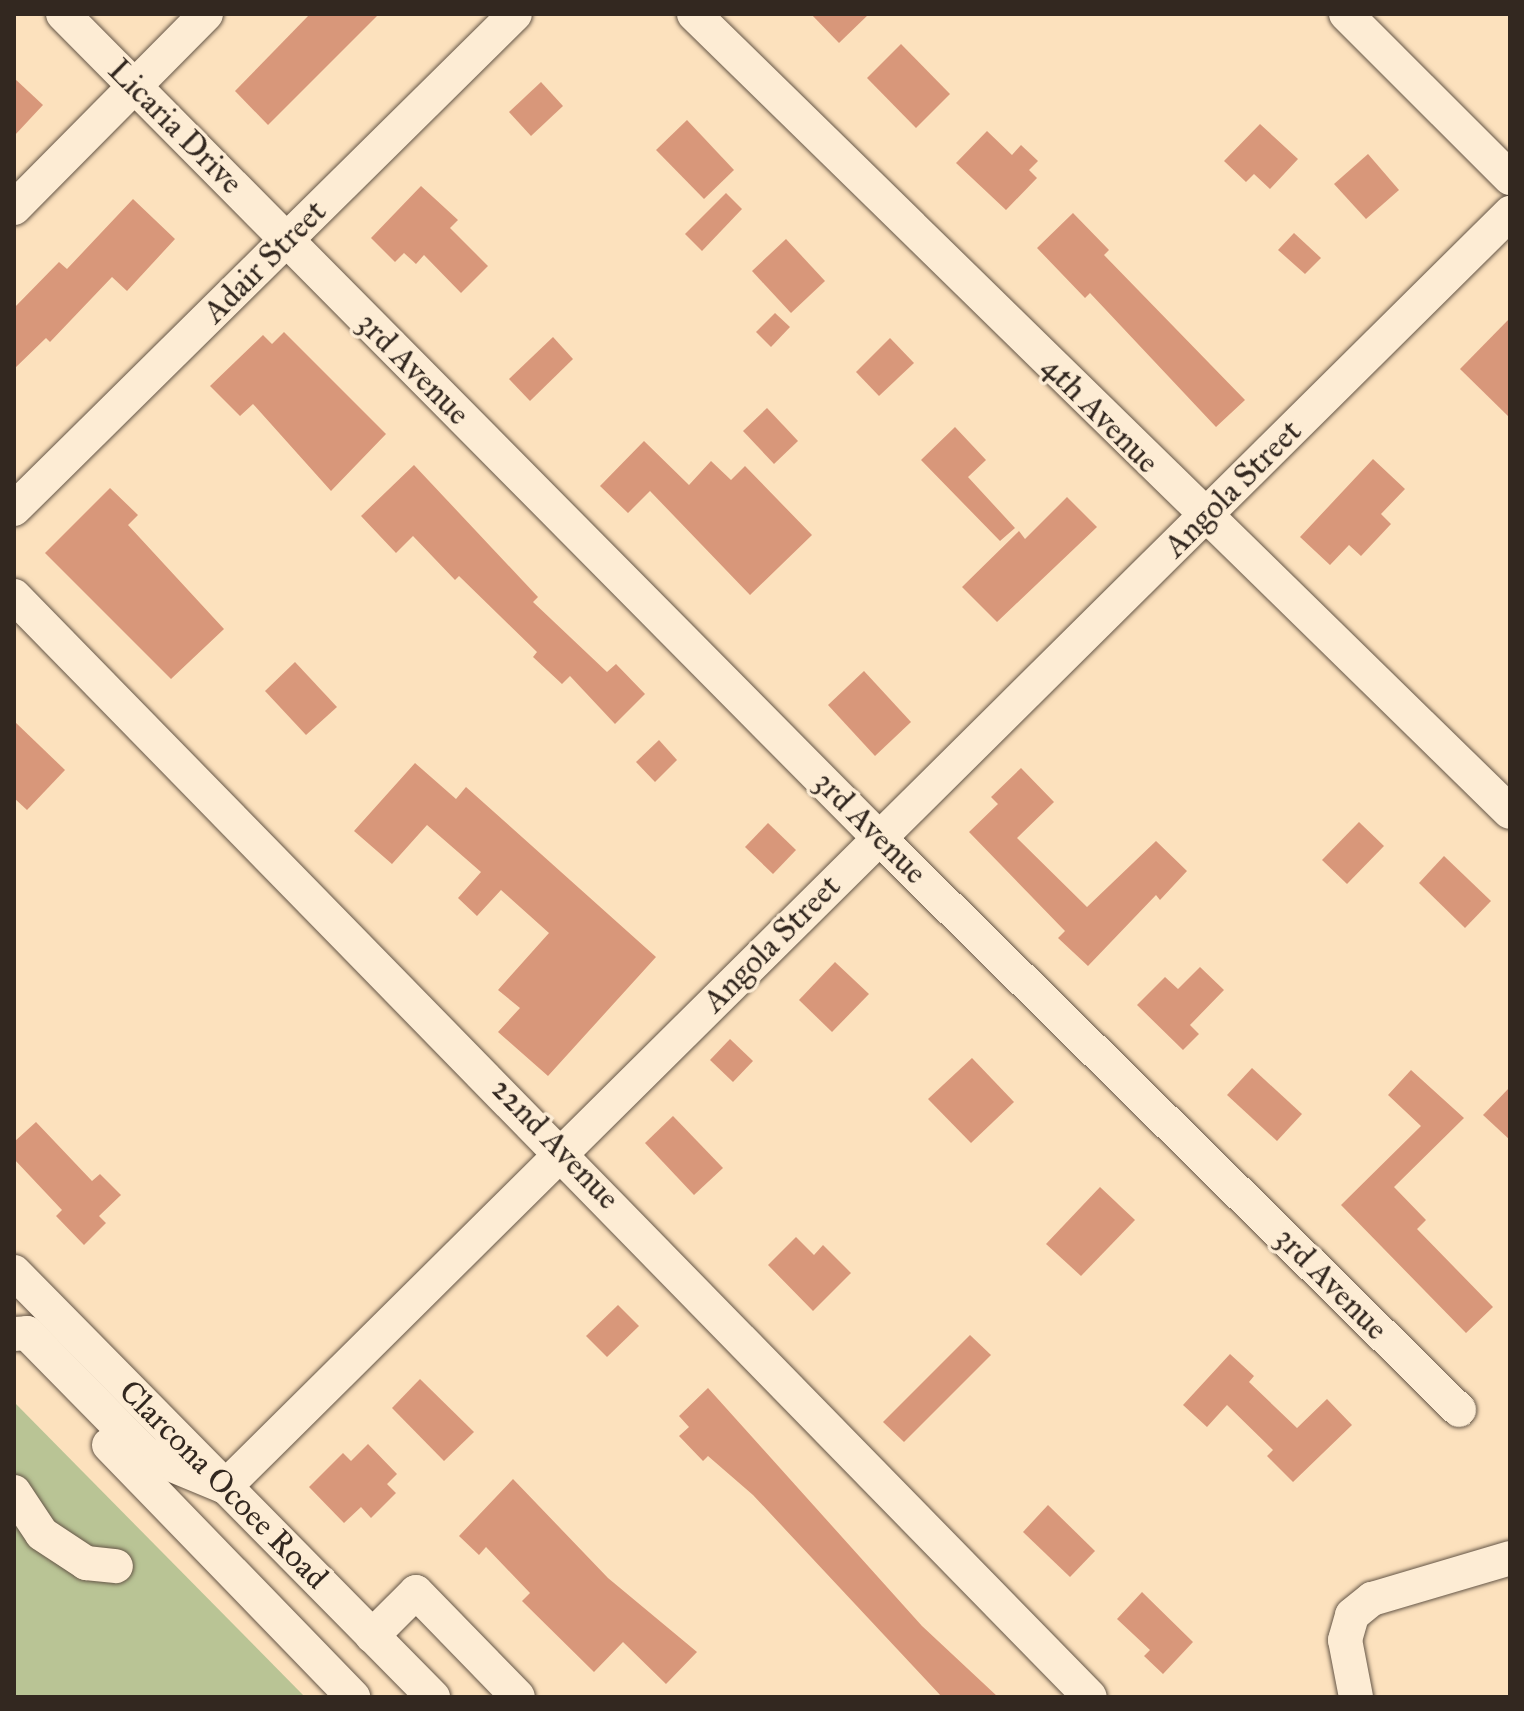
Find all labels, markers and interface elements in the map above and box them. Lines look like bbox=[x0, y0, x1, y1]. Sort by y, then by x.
street label: Licaria Drive bbox=[100, 52, 250, 202]
street label: Adair Street bbox=[196, 193, 334, 331]
street label: 3rd Avenue bbox=[349, 305, 477, 433]
street label: 4th Avenue bbox=[1033, 348, 1167, 482]
street label: Angola Street bbox=[1156, 412, 1310, 566]
street label: 3rd Avenue bbox=[806, 764, 934, 892]
street label: Angola Street bbox=[695, 867, 849, 1021]
street label: 22nd Avenue bbox=[483, 1070, 627, 1218]
street label: 3rd Avenue bbox=[1267, 1220, 1395, 1348]
street label: Clarcona Ocoee Road bbox=[111, 1373, 335, 1597]

